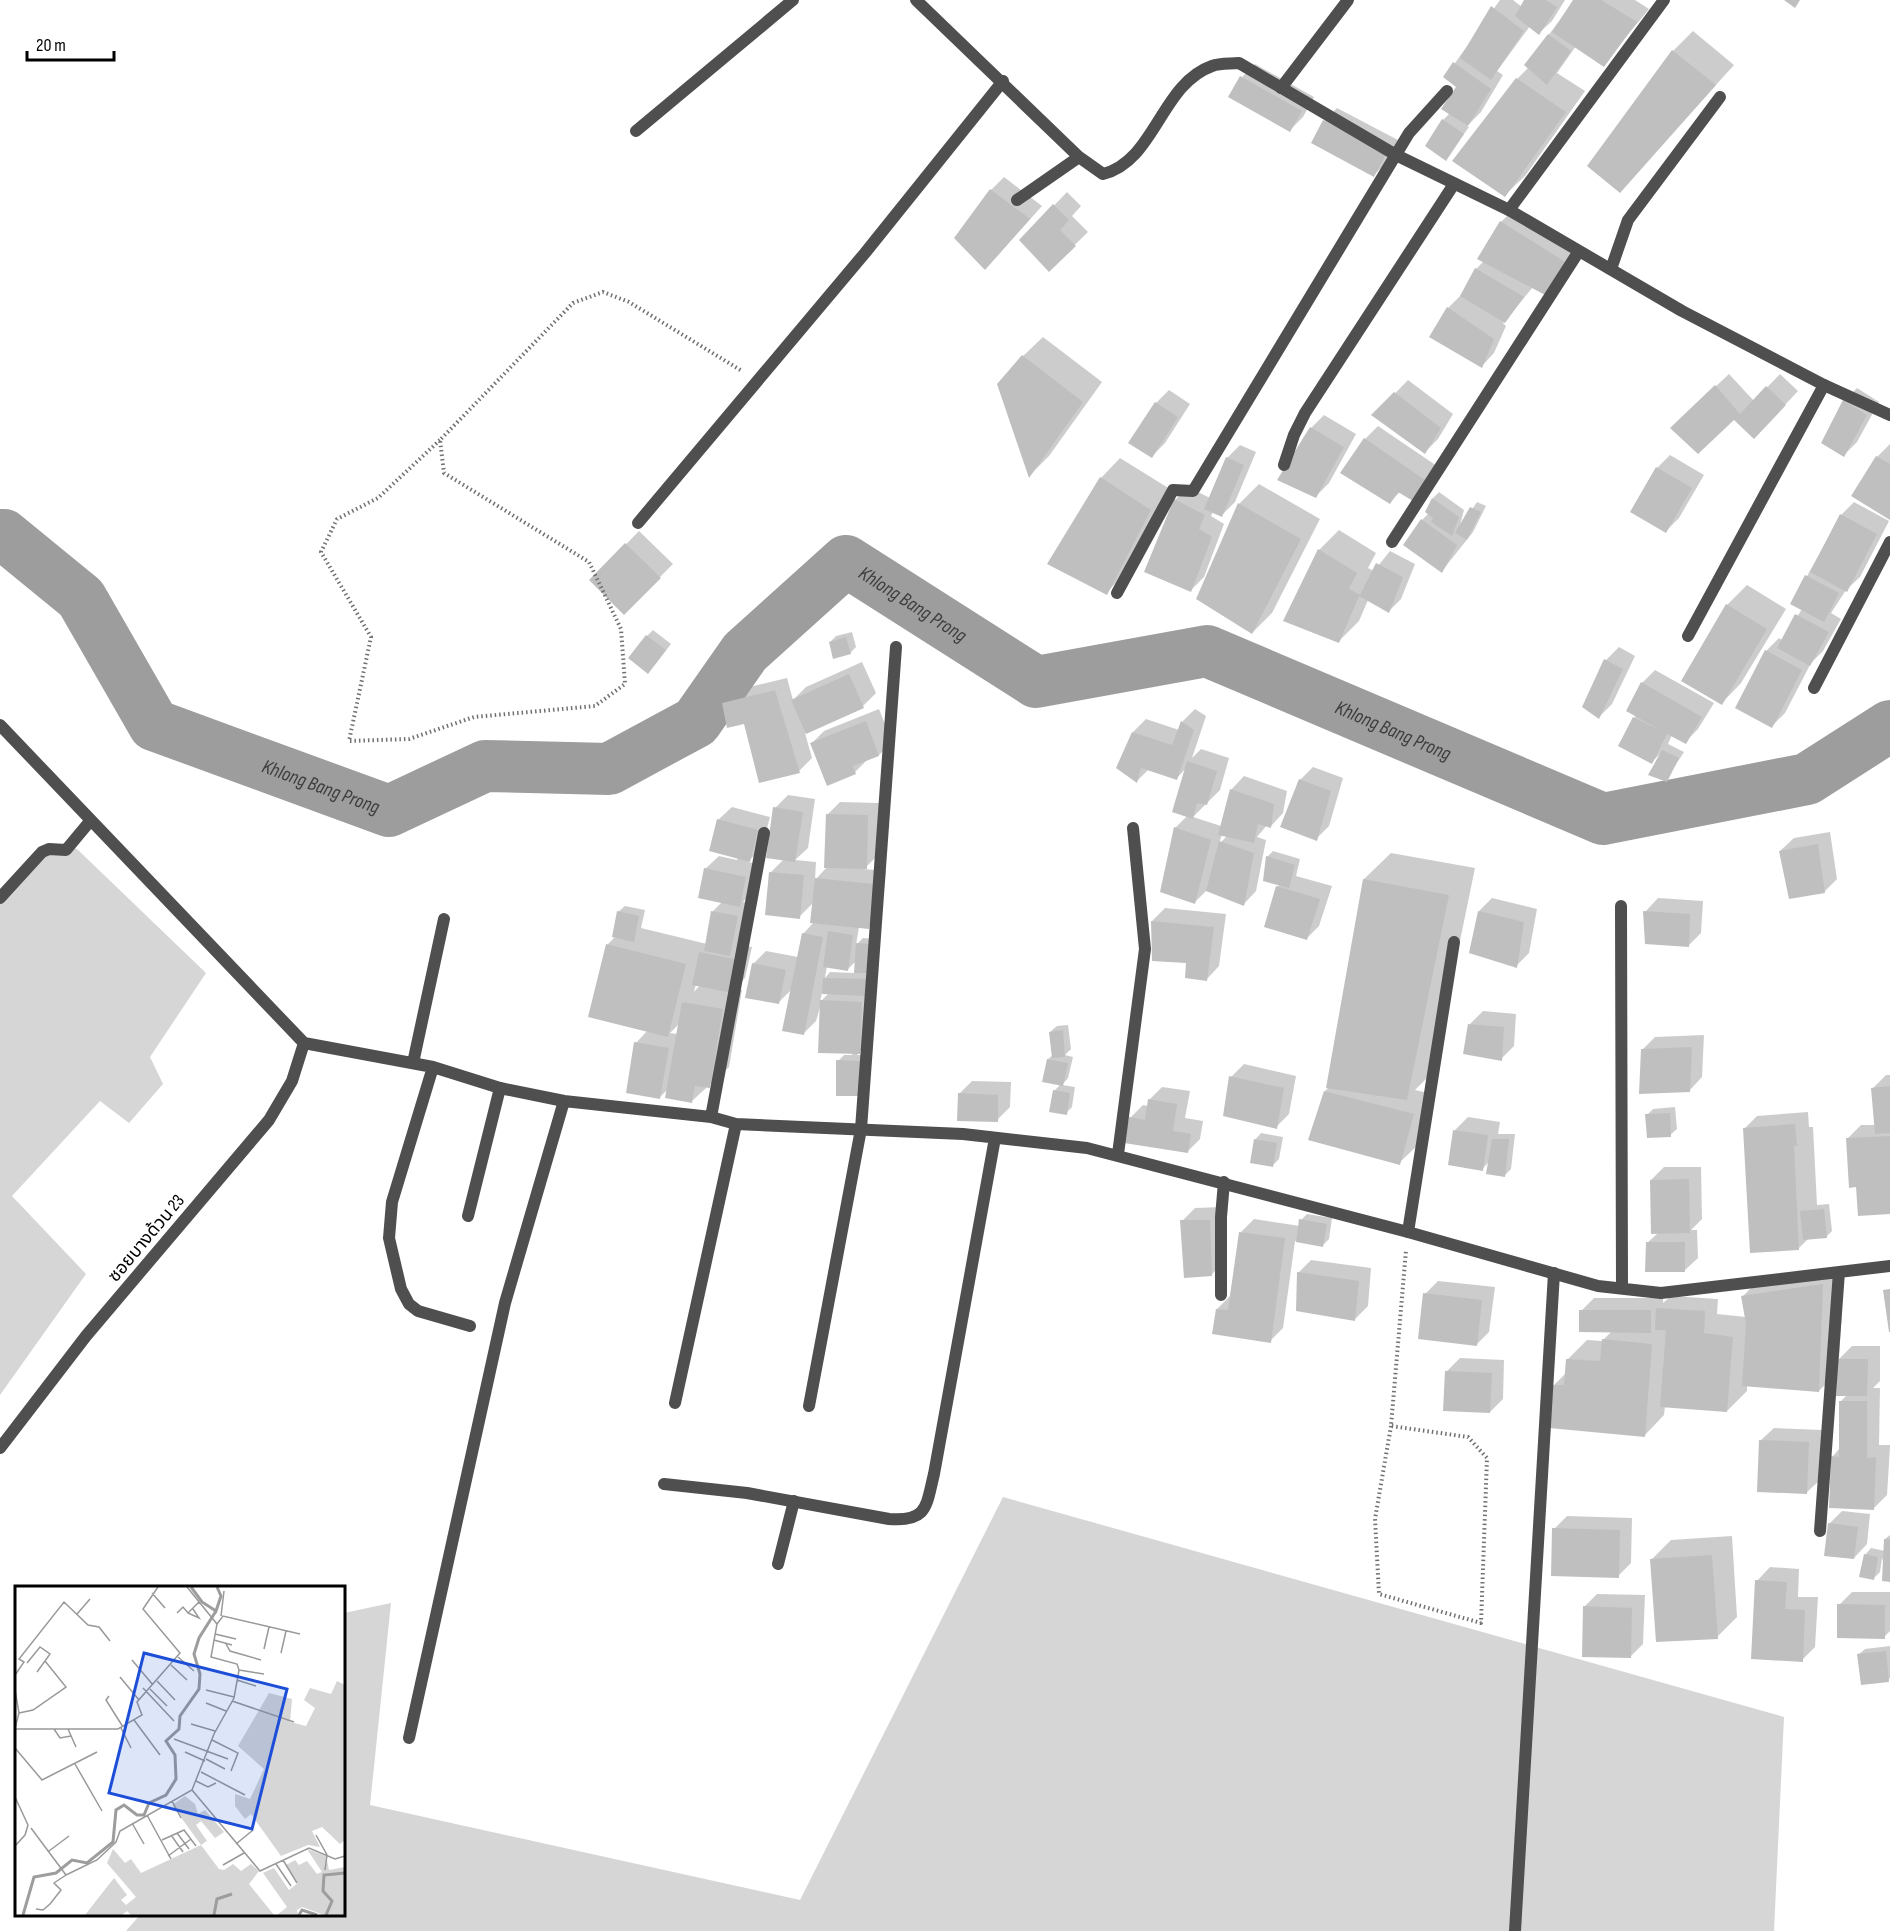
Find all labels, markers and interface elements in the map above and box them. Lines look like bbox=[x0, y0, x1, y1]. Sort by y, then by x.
scale bar bbox=[27, 24, 114, 62]
text: 20 m bbox=[36, 35, 66, 56]
water label: Khlong Bang Prong bbox=[854, 561, 971, 648]
water label: Khlong Bang Prong bbox=[1331, 696, 1454, 766]
water label: Khlong Bang Prong bbox=[259, 755, 383, 820]
street label: ซอยบางด้วน 23 bbox=[104, 1190, 189, 1286]
inset map bbox=[15, 1586, 345, 1916]

